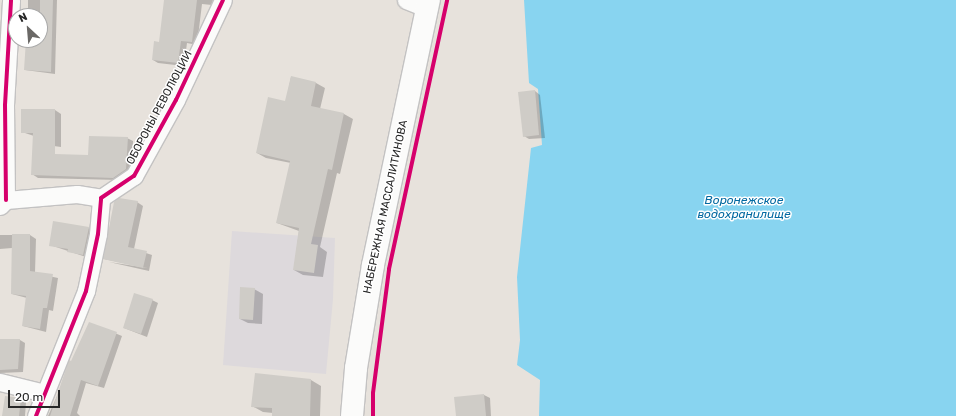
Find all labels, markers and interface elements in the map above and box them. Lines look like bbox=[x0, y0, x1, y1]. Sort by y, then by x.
north arrow bbox=[8, 8, 48, 48]
text: N bbox=[17, 10, 29, 25]
street label: ОБОРОНЫ РЕВОЛЮЦИИ bbox=[124, 49, 196, 167]
street label: НАБЕРЕЖНАЯ МАССАЛИТИНОВА bbox=[361, 119, 411, 295]
water label: Воронежское водохранилище bbox=[697, 194, 791, 222]
scale bar bbox=[10, 382, 62, 408]
text: 20 m bbox=[15, 390, 43, 404]

